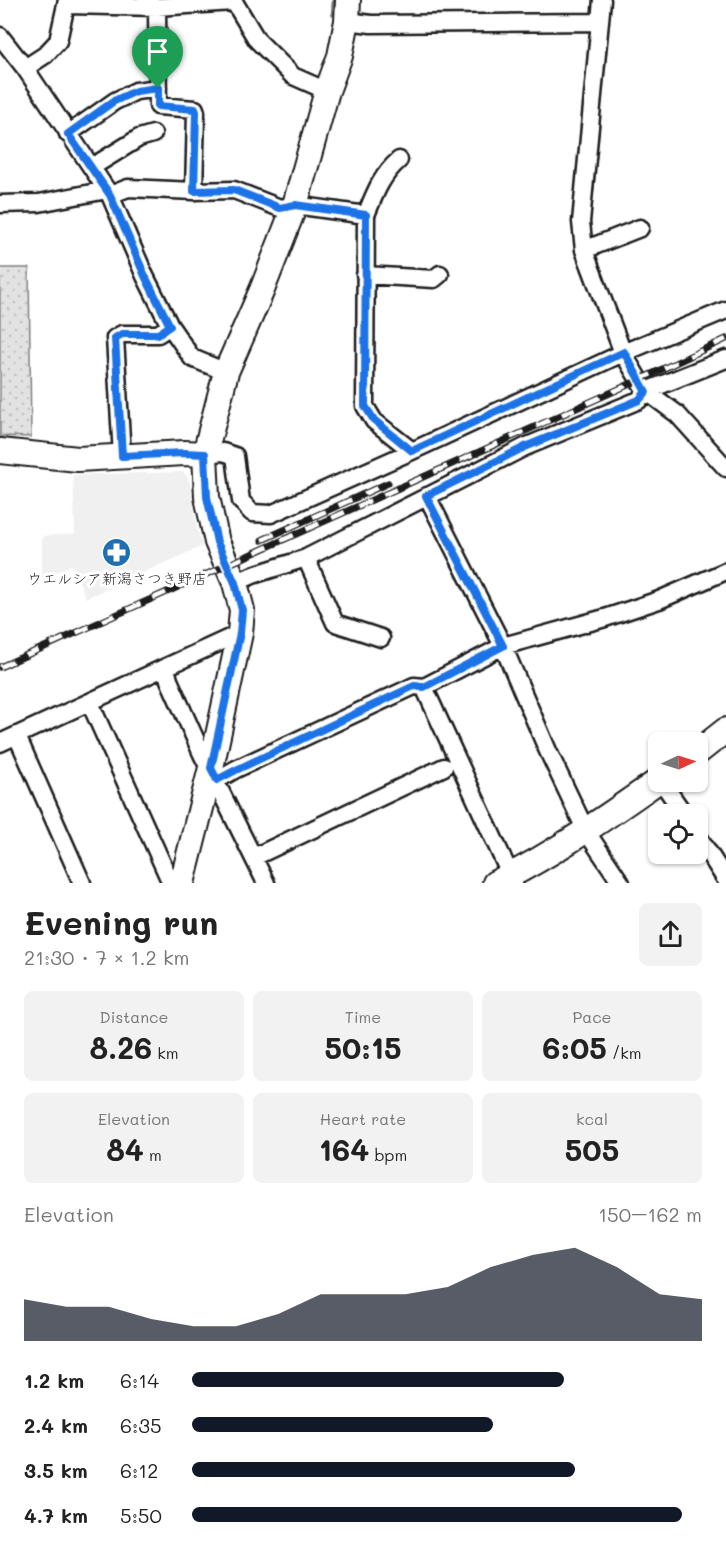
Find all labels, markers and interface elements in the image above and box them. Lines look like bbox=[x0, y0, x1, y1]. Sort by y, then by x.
pin bbox=[132, 26, 183, 88]
icon: arrive bbox=[141, 35, 174, 68]
pharmacy icon: ウエルシア新潟さつき野店 bbox=[101, 536, 133, 568]
place label: ウエルシア新潟さつき野店 bbox=[27, 568, 207, 588]
north arrow bbox=[648, 732, 708, 792]
map controls bbox=[648, 732, 708, 864]
button: locate bbox=[648, 804, 708, 864]
text: Evening run bbox=[24, 900, 218, 943]
button: share bbox=[639, 903, 702, 966]
text: 21:30 · 7 × 1.2 km bbox=[24, 944, 190, 970]
text: Distance bbox=[100, 1006, 168, 1027]
text: Time bbox=[345, 1006, 381, 1027]
text: Pace bbox=[572, 1006, 612, 1027]
text: 8.26 bbox=[89, 1027, 152, 1067]
text: 50:15 bbox=[324, 1027, 402, 1067]
text: 6:05 bbox=[542, 1027, 607, 1067]
text: km bbox=[152, 1042, 179, 1063]
text: /km bbox=[607, 1042, 642, 1063]
text: Elevation bbox=[98, 1108, 170, 1129]
text: Heart rate bbox=[320, 1108, 406, 1129]
text: kcal bbox=[576, 1108, 608, 1129]
text: 84 bbox=[106, 1129, 144, 1169]
text: 164 bbox=[319, 1129, 369, 1169]
text: 505 bbox=[565, 1129, 619, 1169]
text: m bbox=[144, 1144, 162, 1165]
text: bpm bbox=[369, 1144, 407, 1165]
text: Elevation bbox=[24, 1201, 114, 1227]
text: 150–162 m bbox=[598, 1201, 702, 1227]
text: 1.2 km bbox=[24, 1367, 84, 1393]
text: 6:14 bbox=[120, 1367, 159, 1393]
text: 2.4 km bbox=[24, 1412, 88, 1438]
text: 6:35 bbox=[120, 1412, 162, 1438]
text: 3.5 km bbox=[24, 1457, 88, 1483]
text: 6:12 bbox=[120, 1457, 158, 1483]
text: 4.7 km bbox=[24, 1502, 88, 1528]
text: 5:50 bbox=[120, 1502, 162, 1528]

